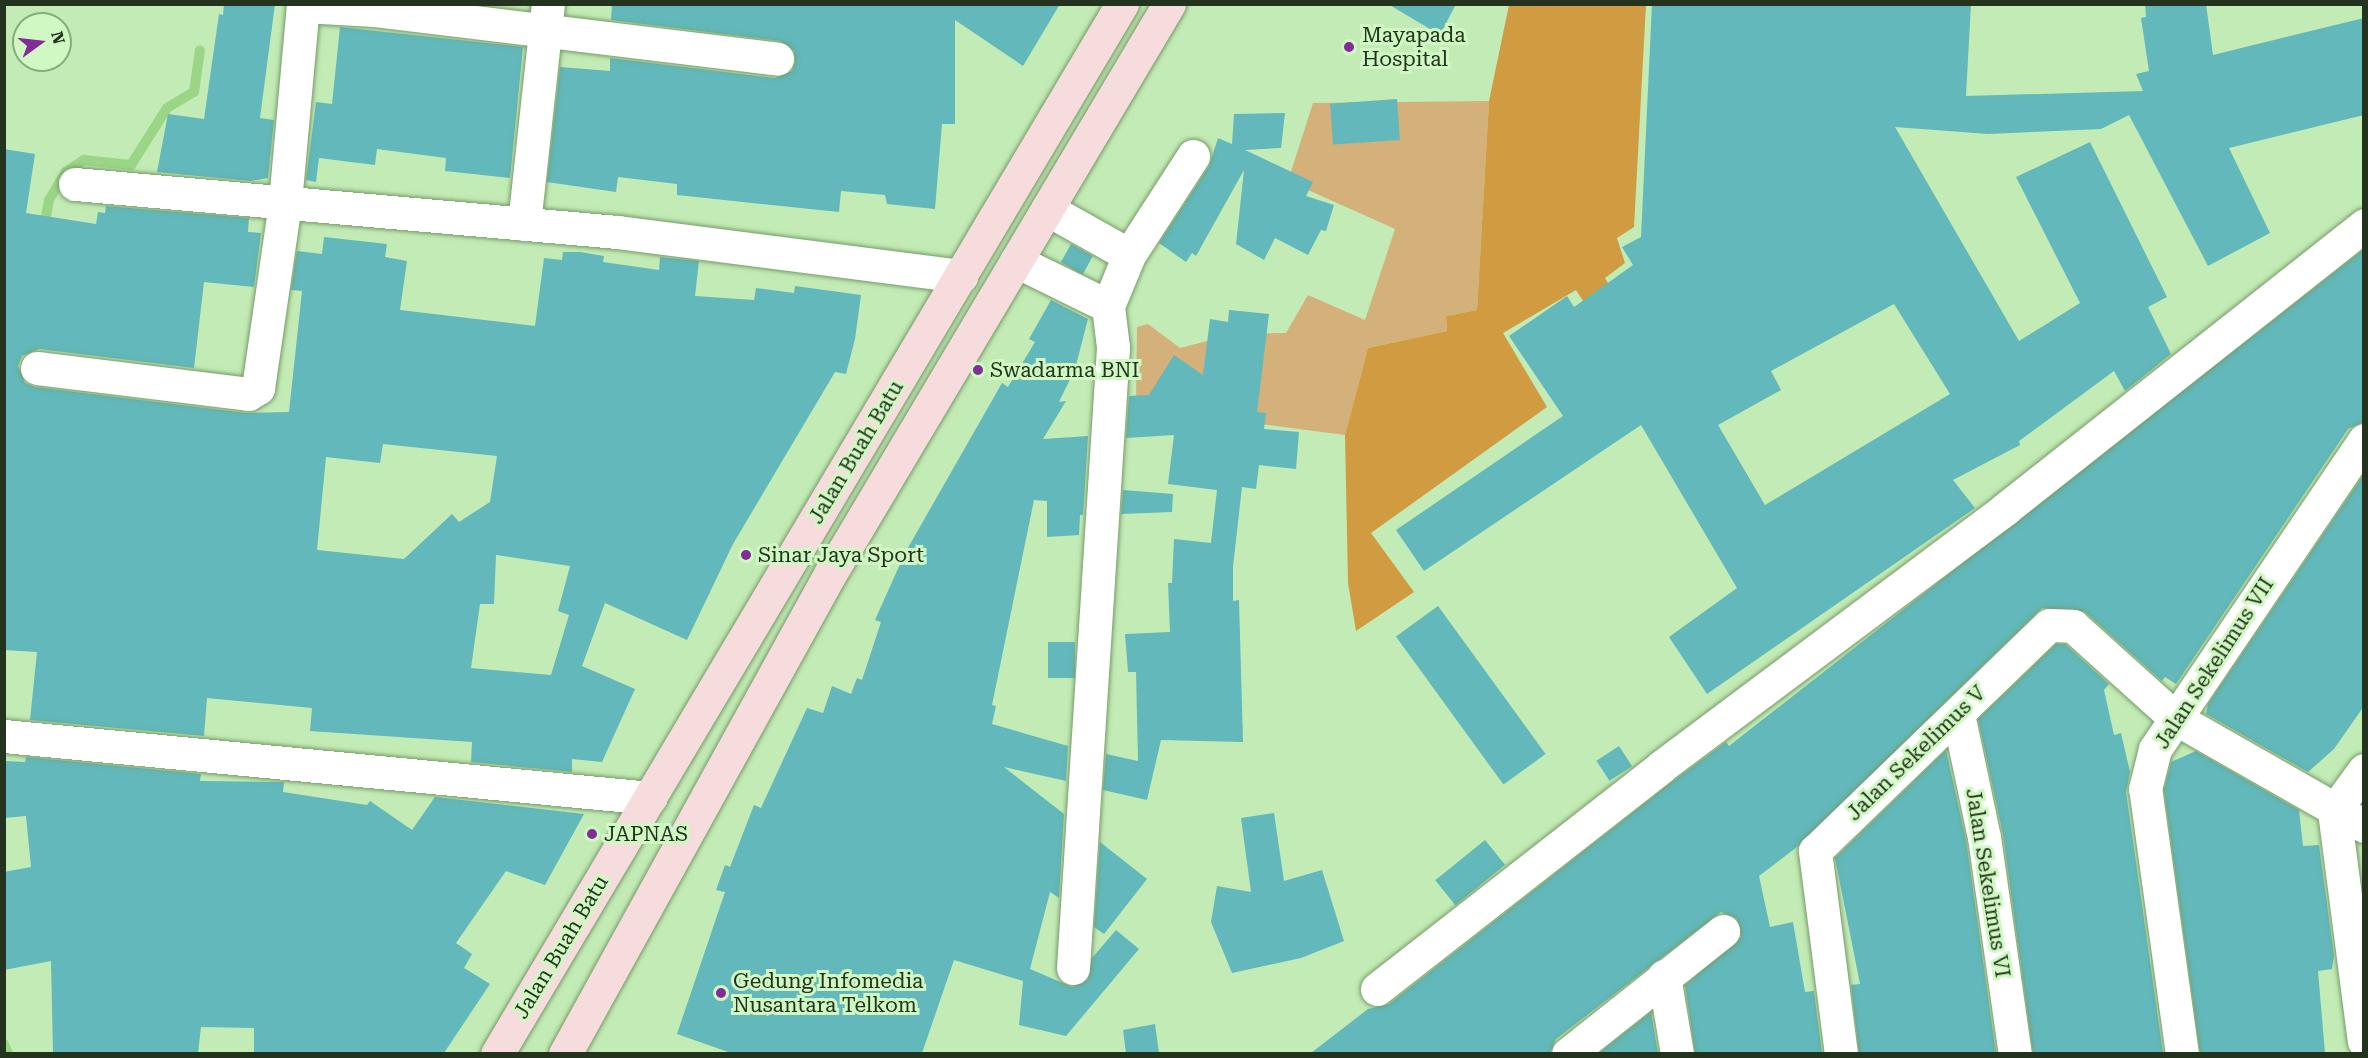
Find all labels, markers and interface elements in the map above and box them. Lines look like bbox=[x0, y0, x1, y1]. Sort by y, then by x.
north arrow bbox=[12, 12, 72, 72]
place label: Mayapada Hospital bbox=[1362, 22, 1466, 72]
text: N bbox=[47, 29, 69, 46]
marker: Mayapada Hospital bbox=[1340, 38, 1358, 56]
place label: Swadarma BNI bbox=[990, 357, 1139, 383]
marker: Swadarma BNI bbox=[971, 363, 985, 377]
street label: Jalan Buah Batu bbox=[803, 376, 909, 528]
place label: Sinar Jaya Sport bbox=[758, 542, 924, 568]
marker: Sinar Jaya Sport bbox=[739, 548, 753, 562]
street label: Jalan Sekelimus VII bbox=[2149, 573, 2279, 753]
street label: Jalan Sekelimus V bbox=[1841, 680, 1991, 826]
street label: Jalan Sekelimus VI bbox=[1961, 787, 2015, 979]
place label: JAPNAS bbox=[604, 821, 688, 847]
marker: JAPNAS bbox=[585, 827, 599, 841]
street label: Jalan Buah Batu bbox=[508, 871, 614, 1023]
place label: Gedung Infomedia Nusantara Telkom bbox=[733, 968, 923, 1018]
marker: Gedung Infomedia Nusantara Telkom bbox=[714, 986, 728, 1000]

